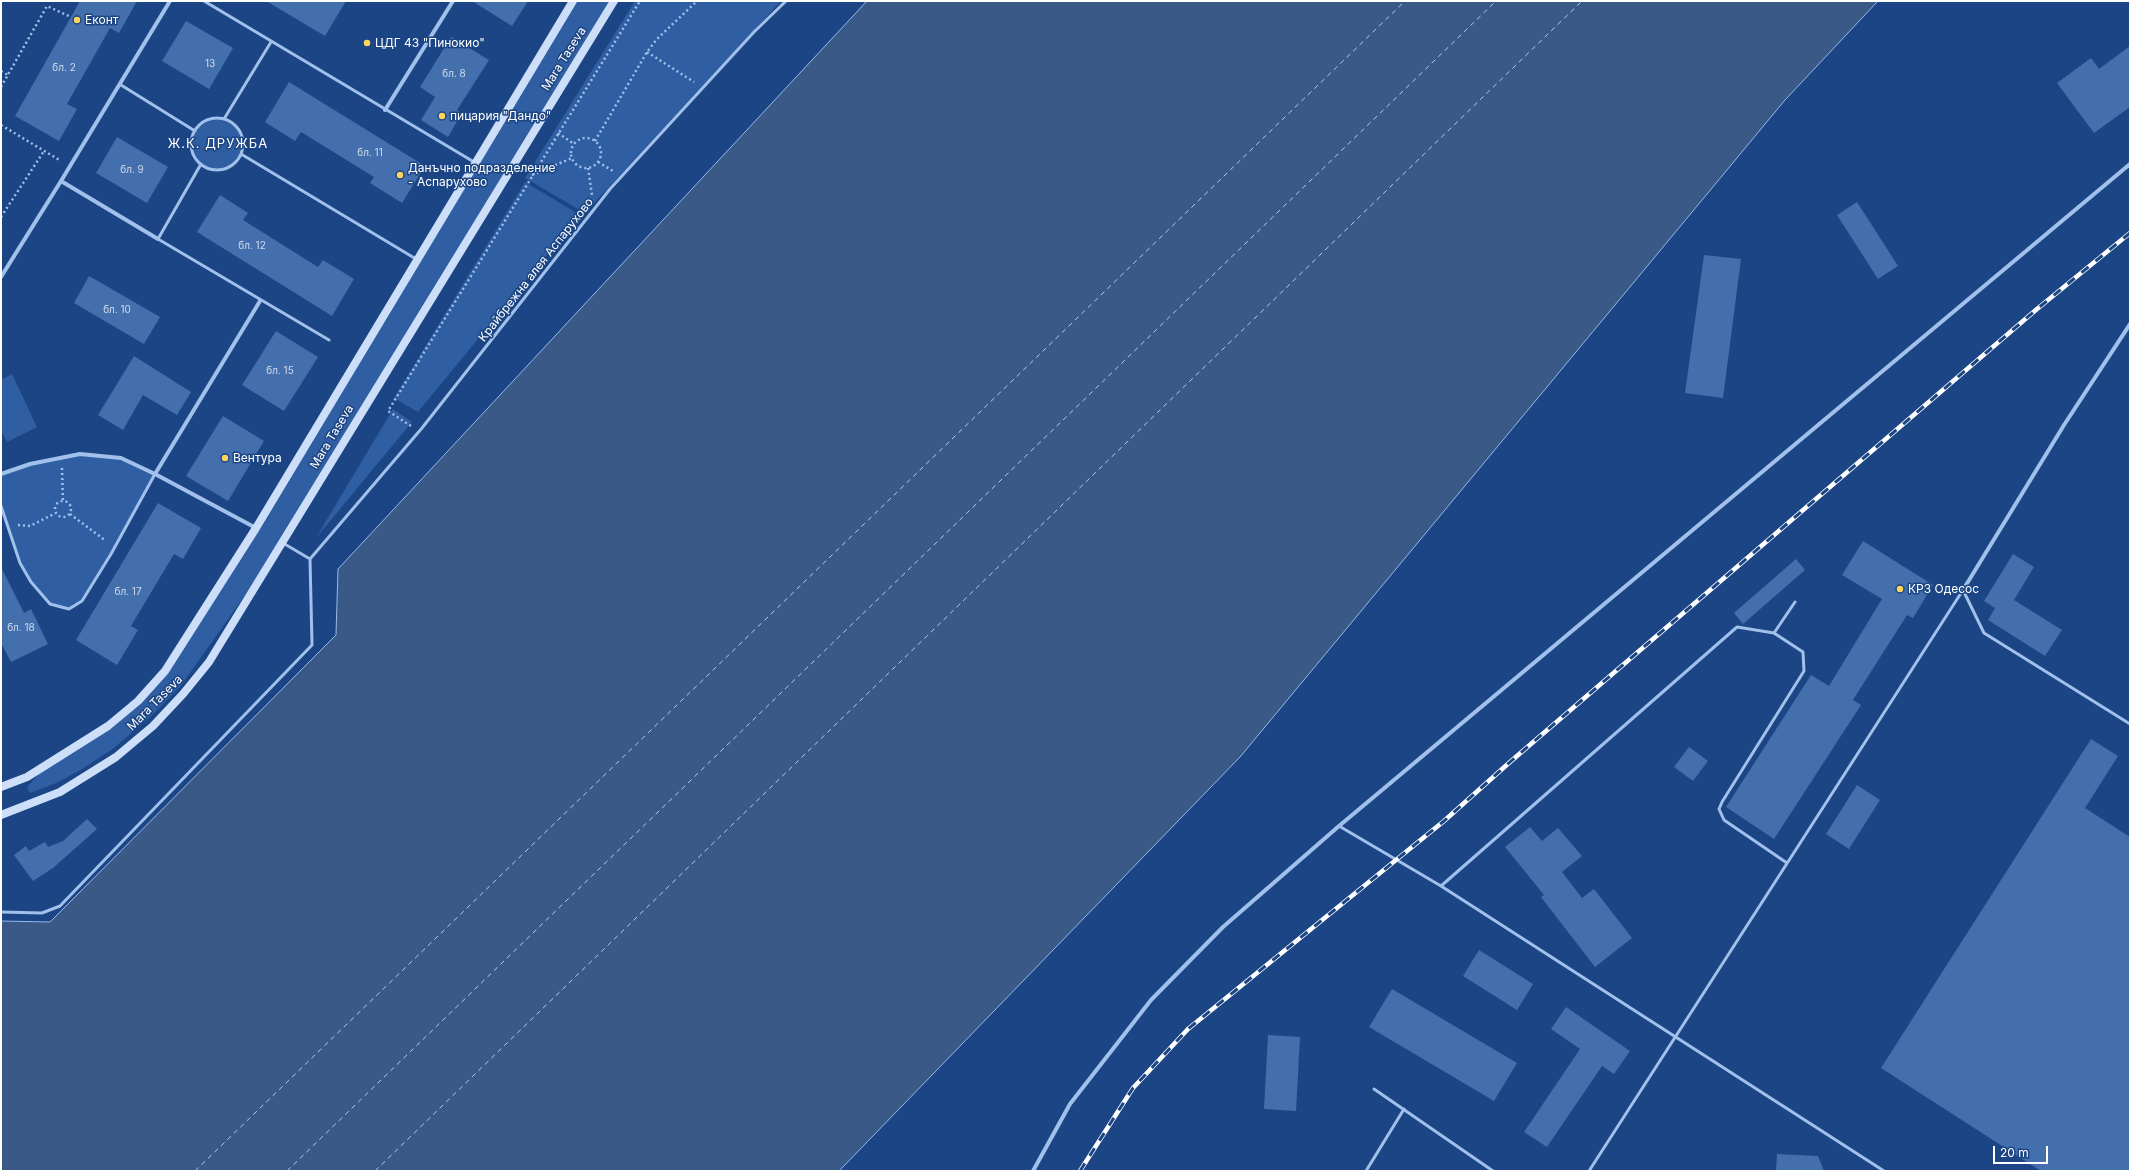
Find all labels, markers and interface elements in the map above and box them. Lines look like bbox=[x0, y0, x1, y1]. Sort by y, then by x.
place label: Еконт bbox=[85, 13, 118, 27]
marker: Еконт bbox=[72, 15, 82, 25]
street label: Mara Taseva bbox=[539, 25, 589, 93]
place label: ЦДГ 43 "Пинокио" bbox=[375, 36, 485, 50]
marker: ЦДГ 43 "Пинокио" bbox=[362, 38, 372, 48]
house number: 13 bbox=[205, 58, 215, 70]
house number: бл. 2 bbox=[52, 62, 76, 74]
house number: бл. 8 bbox=[442, 68, 466, 80]
place label: пицария "Дандо" bbox=[450, 109, 551, 123]
marker: пицария "Дандо" bbox=[437, 111, 447, 121]
district label: Ж.К. ДРУЖБА bbox=[168, 136, 268, 152]
house number: бл. 11 bbox=[357, 147, 383, 159]
place label: Данъчно подразделение - Аспарухово bbox=[408, 161, 556, 189]
house number: бл. 9 bbox=[120, 164, 144, 176]
marker: Данъчно подразделение - Аспарухово bbox=[395, 170, 405, 180]
street label: Крайбрежна алея Аспарухово bbox=[475, 195, 597, 345]
house number: бл. 12 bbox=[238, 240, 266, 252]
house number: бл. 10 bbox=[103, 304, 131, 316]
house number: бл. 15 bbox=[266, 365, 294, 377]
street label: Mara Taseva bbox=[307, 402, 357, 472]
place label: Вентура bbox=[233, 451, 282, 465]
marker: Вентура bbox=[220, 453, 230, 463]
place label: КРЗ Одесос bbox=[1908, 582, 1979, 596]
marker: КРЗ Одесос bbox=[1895, 584, 1905, 594]
house number: бл. 17 bbox=[114, 586, 142, 598]
house number: бл. 18 bbox=[7, 622, 35, 634]
street label: Mara Taseva bbox=[124, 672, 186, 734]
scale bar bbox=[1995, 1138, 2050, 1164]
text: 20 m bbox=[2000, 1145, 2029, 1160]

